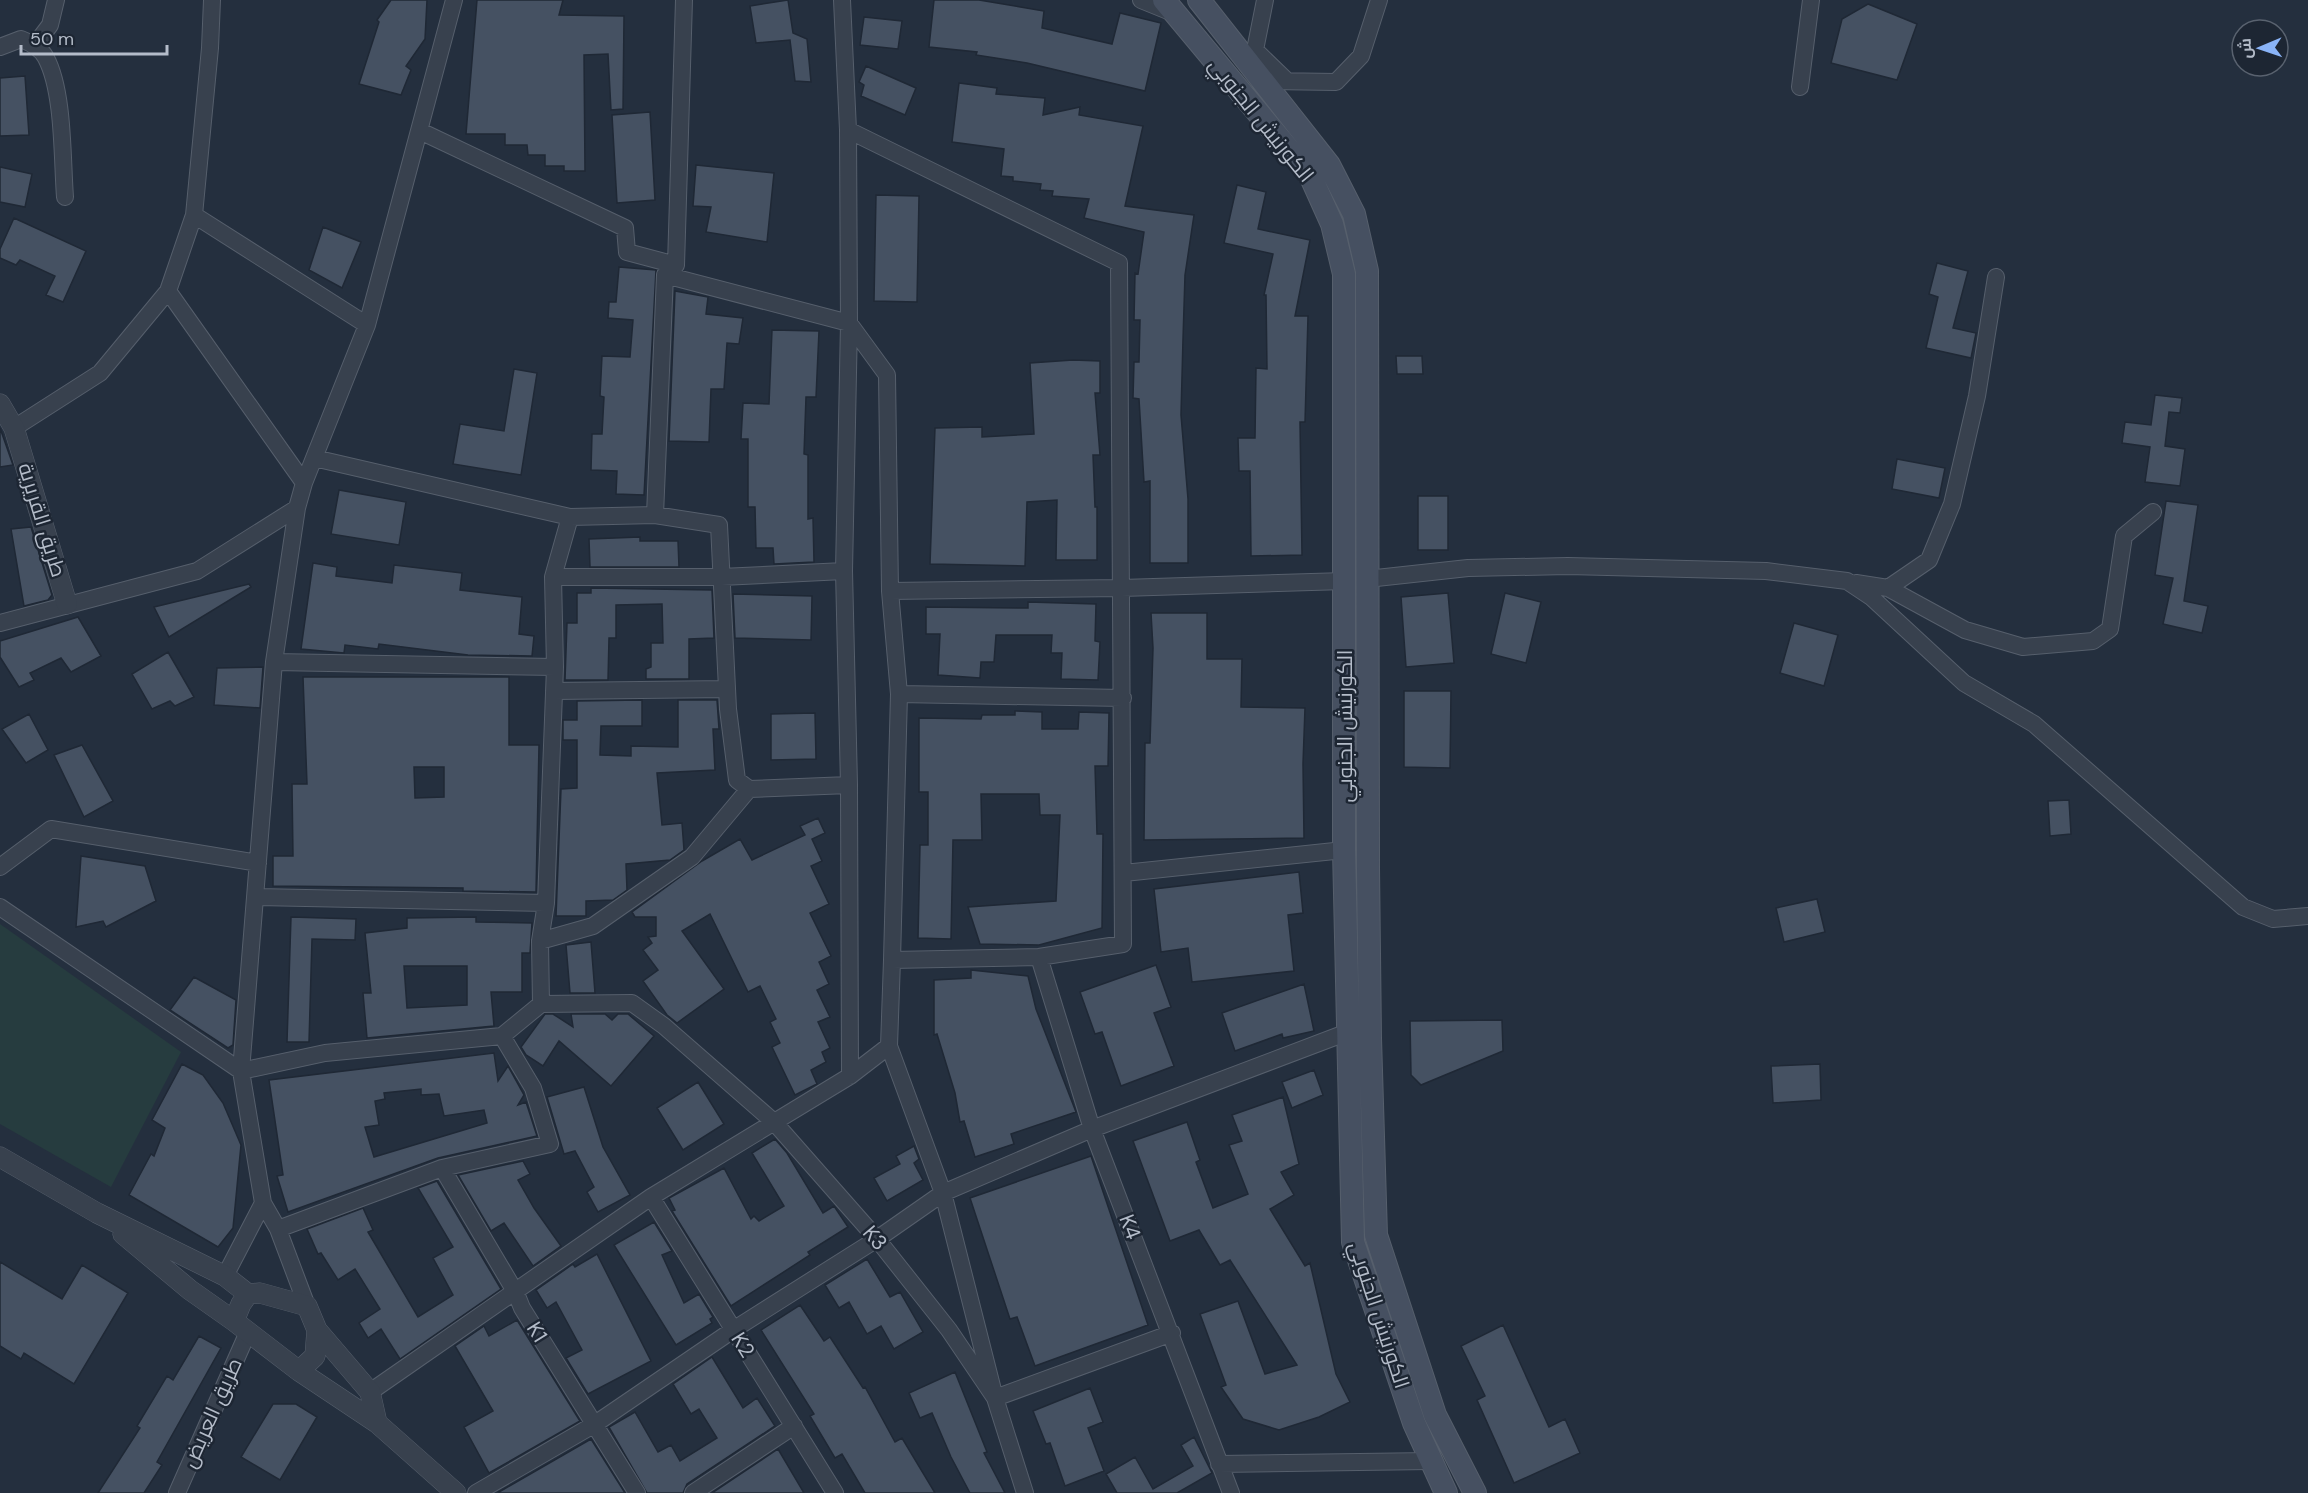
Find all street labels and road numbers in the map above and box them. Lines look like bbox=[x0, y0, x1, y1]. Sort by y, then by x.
street label: الكورنيش الجنوبي bbox=[1200, 52, 1320, 190]
street label: طريق القريرية bbox=[11, 460, 73, 580]
street label: الكورنيش الجنوبي bbox=[1331, 649, 1361, 803]
street label: K4 bbox=[1113, 1211, 1148, 1244]
street label: K3 bbox=[856, 1220, 894, 1256]
street label: الكورنيش الجنوبي bbox=[1340, 1238, 1416, 1393]
street label: K1 bbox=[520, 1317, 554, 1347]
street label: K2 bbox=[725, 1327, 761, 1363]
street label: طريق العريض bbox=[175, 1354, 249, 1472]

